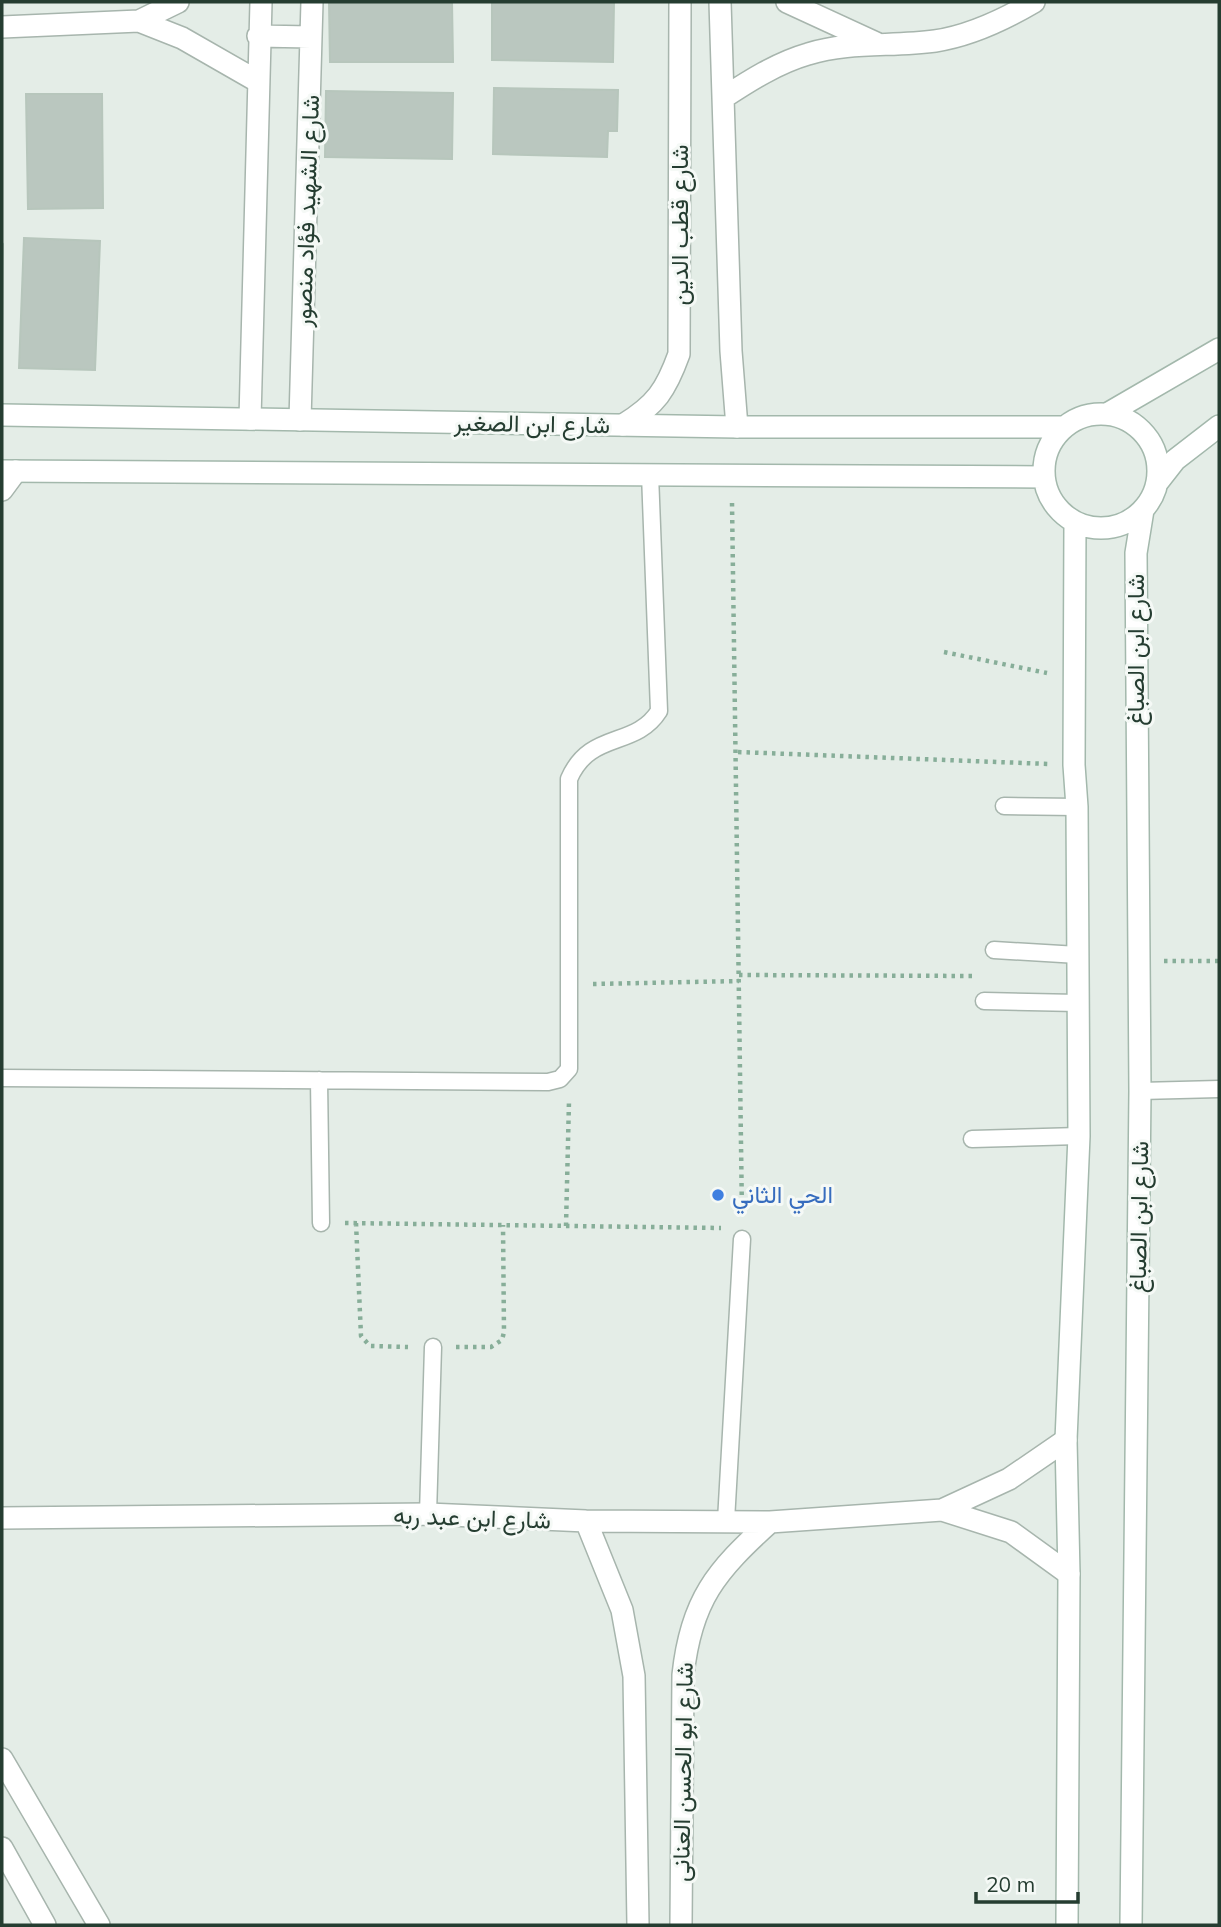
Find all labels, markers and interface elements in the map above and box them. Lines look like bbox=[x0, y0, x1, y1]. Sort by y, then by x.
street label: شارع الشهيد فؤاد منصور bbox=[287, 94, 327, 329]
street label: شارع قطب الدين bbox=[664, 144, 696, 306]
street label: شارع ابن الصغير bbox=[453, 407, 610, 441]
street label: شارع ابن الصباغ bbox=[1120, 574, 1152, 726]
street label: شارع ابن الصباغ bbox=[1122, 1141, 1156, 1293]
place label: الحي الثاني bbox=[732, 1179, 833, 1214]
marker: الحي الثاني bbox=[710, 1187, 726, 1203]
street label: شارع ابن عبد ربه bbox=[393, 1499, 551, 1537]
street label: شارع ابو الحسن العنانى bbox=[665, 1662, 701, 1882]
scale bar bbox=[976, 1860, 1078, 1904]
text: 20 m bbox=[986, 1871, 1035, 1897]

